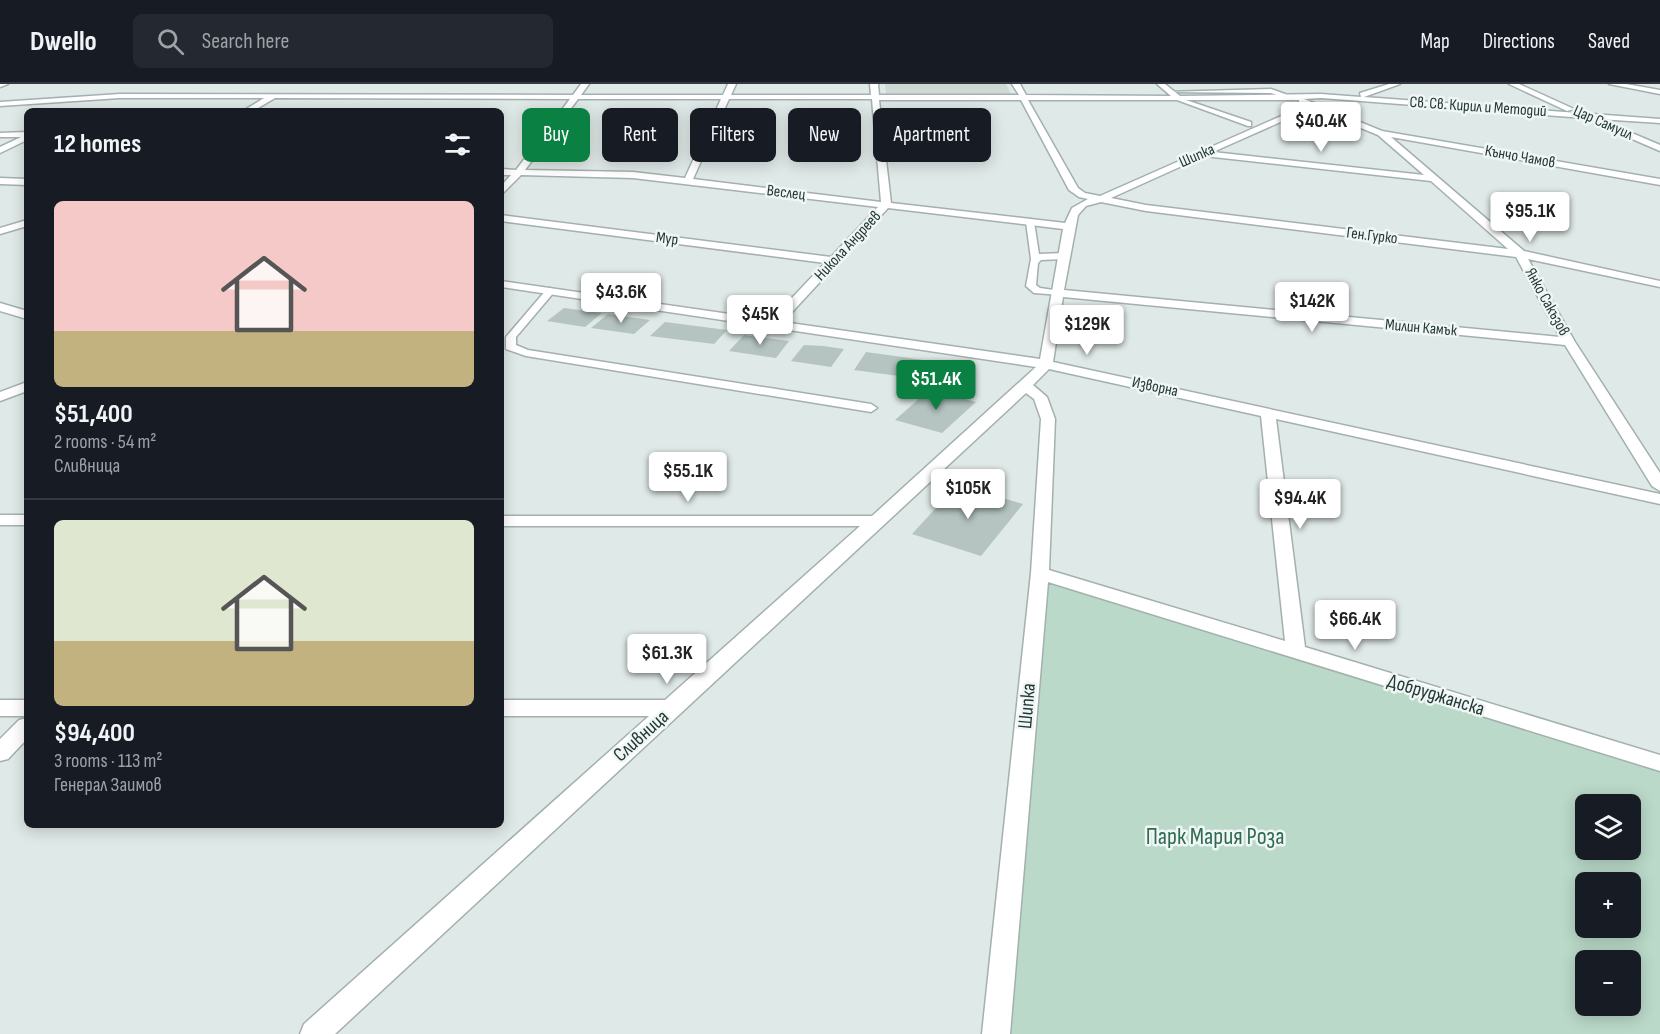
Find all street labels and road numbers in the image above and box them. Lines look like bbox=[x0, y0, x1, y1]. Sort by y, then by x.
street label: Св. Св. Кирил и Методий bbox=[1409, 93, 1547, 121]
street label: Цар Самуил bbox=[1570, 101, 1636, 145]
street label: Шипка bbox=[1176, 140, 1218, 172]
street label: Кънчо Чамов bbox=[1483, 141, 1557, 173]
street label: Веслец bbox=[766, 181, 807, 205]
street label: Никола Андреев bbox=[811, 207, 885, 285]
street label: Ген.Гурко bbox=[1345, 223, 1399, 249]
street label: Мур bbox=[655, 228, 679, 250]
street label: Янко Сакъзов bbox=[1521, 265, 1573, 339]
street label: Милин Камък bbox=[1384, 315, 1459, 341]
street label: Изворна bbox=[1130, 373, 1180, 401]
street label: Добруджанска bbox=[1385, 669, 1487, 721]
street label: Шипка bbox=[1013, 682, 1041, 730]
street label: Сливница bbox=[608, 705, 674, 767]

